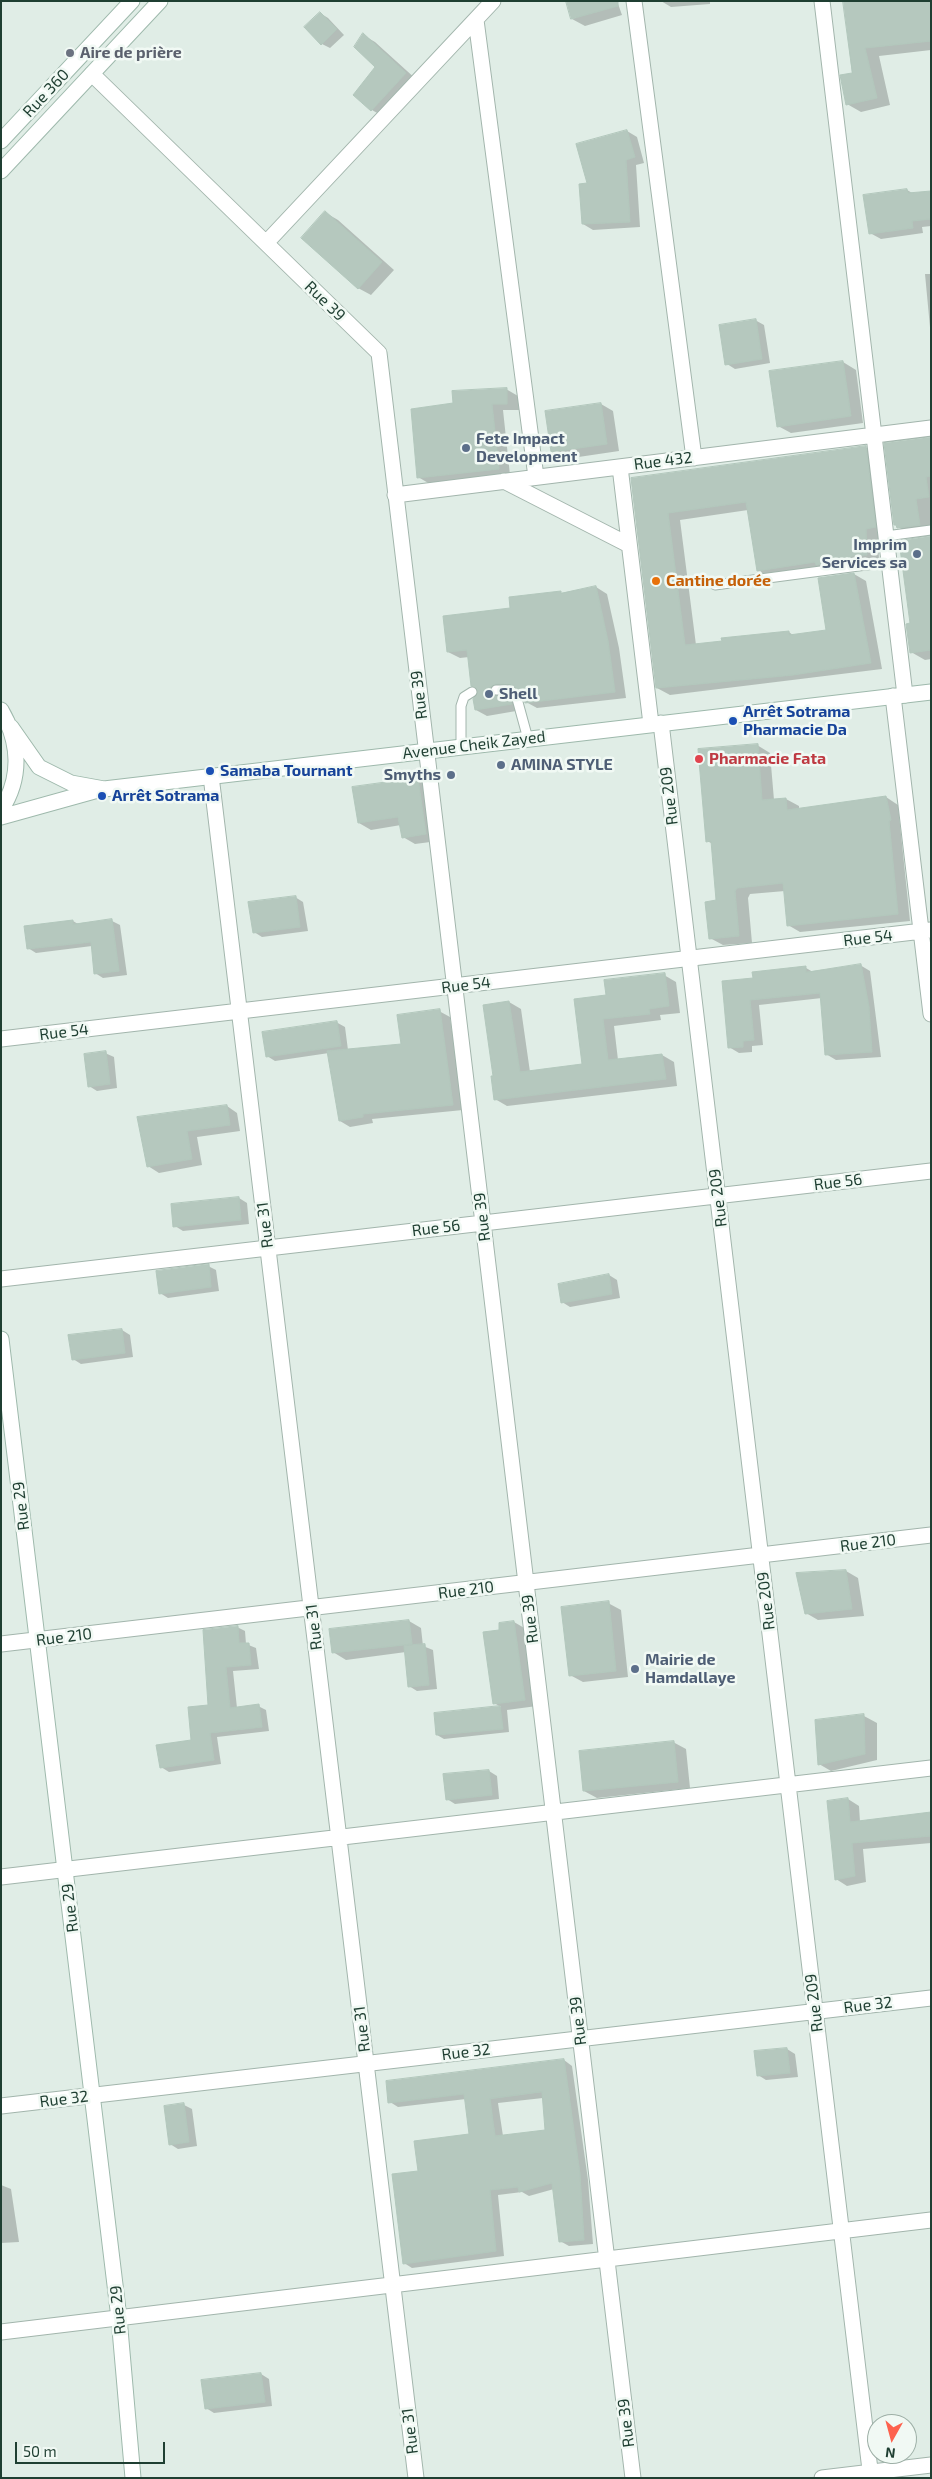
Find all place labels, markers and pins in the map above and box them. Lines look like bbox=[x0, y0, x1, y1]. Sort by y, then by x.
place label: Aire de prière bbox=[80, 43, 182, 63]
marker: Aire de prière bbox=[64, 47, 76, 59]
place label: Fete Impact Development bbox=[476, 429, 577, 467]
marker: Fete Impact Development bbox=[460, 442, 472, 454]
place label: Imprim Services sa bbox=[822, 535, 907, 573]
marker: Imprim Services sa bbox=[911, 548, 923, 560]
place label: Cantine dorée bbox=[666, 571, 771, 591]
marker: Cantine dorée bbox=[650, 575, 662, 587]
place label: Shell bbox=[499, 684, 538, 704]
marker: Shell bbox=[483, 688, 495, 700]
place label: Arrêt Sotrama Pharmacie Da bbox=[743, 702, 850, 740]
marker: Arrêt Sotrama Pharmacie Da bbox=[727, 715, 739, 727]
place label: Pharmacie Fata bbox=[709, 749, 826, 769]
marker: Pharmacie Fata bbox=[693, 753, 705, 765]
place label: AMINA STYLE bbox=[511, 755, 613, 775]
marker: AMINA STYLE bbox=[495, 759, 507, 771]
place label: Samaba Tournant bbox=[220, 761, 352, 781]
marker: Samaba Tournant bbox=[204, 765, 216, 777]
place label: Smyths bbox=[384, 765, 441, 785]
marker: Smyths bbox=[445, 769, 457, 781]
place label: Arrêt Sotrama bbox=[112, 786, 219, 806]
marker: Arrêt Sotrama bbox=[96, 790, 108, 802]
place label: Mairie de Hamdallaye bbox=[645, 1650, 735, 1688]
marker: Mairie de Hamdallaye bbox=[629, 1663, 641, 1675]

